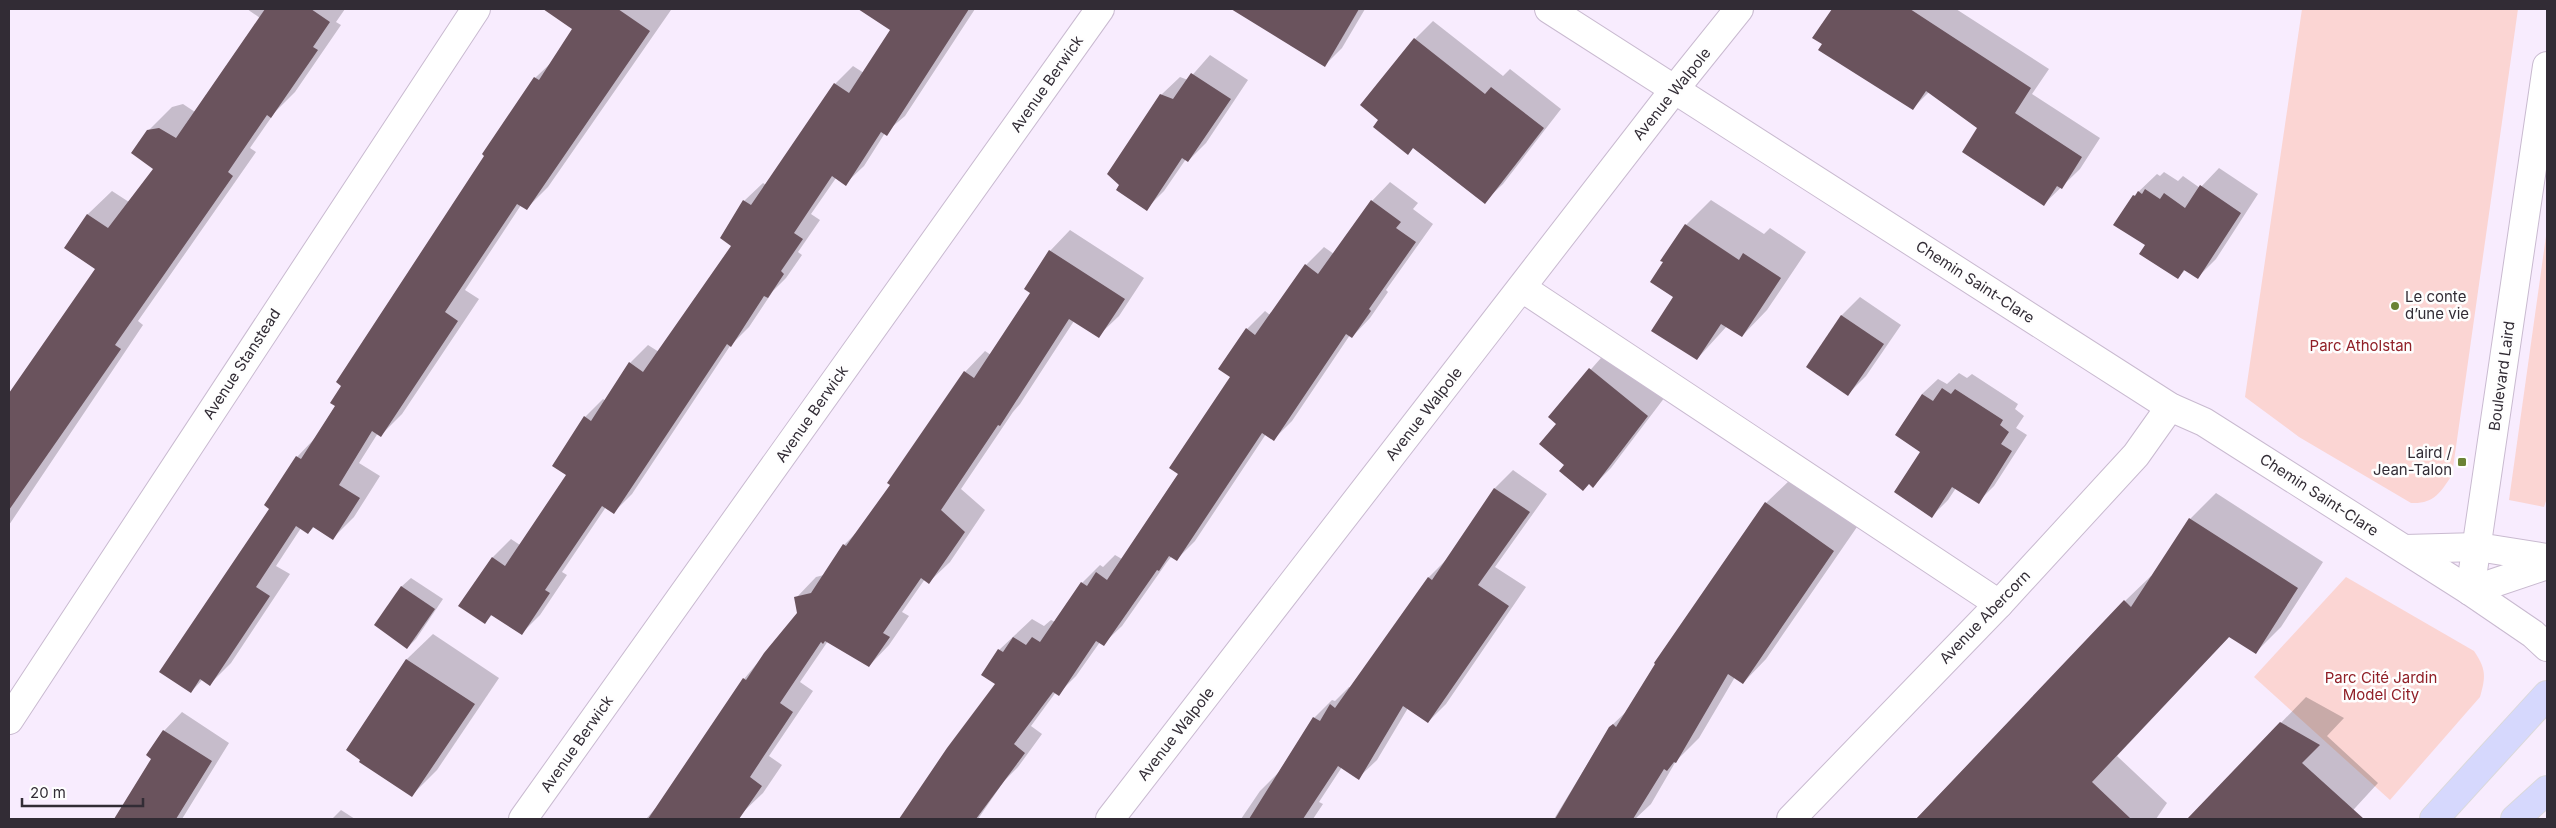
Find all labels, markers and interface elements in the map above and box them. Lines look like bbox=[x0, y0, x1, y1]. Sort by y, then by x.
street label: Avenue Berwick bbox=[1006, 31, 1087, 136]
street label: Avenue Walpole bbox=[1628, 44, 1715, 144]
street label: Chemin Saint-Clare bbox=[1912, 236, 2038, 327]
place label: Le conte d’une vie bbox=[2405, 287, 2469, 323]
marker: Le conte d’une vie bbox=[2389, 300, 2401, 312]
street label: Avenue Stanstead bbox=[199, 305, 284, 423]
street label: Boulevard Laird bbox=[2484, 320, 2519, 432]
park label: Parc Atholstan bbox=[2310, 336, 2412, 355]
street label: Avenue Berwick bbox=[771, 361, 852, 466]
street label: Avenue Walpole bbox=[1381, 363, 1466, 464]
place label: Laird / Jean-Talon bbox=[2373, 443, 2453, 479]
street label: Chemin Saint-Clare bbox=[2256, 449, 2382, 540]
marker: Laird / Jean-Talon bbox=[2456, 456, 2468, 468]
street label: Avenue Abercorn bbox=[1935, 566, 2034, 667]
park label: Parc Cité Jardin Model City bbox=[2325, 668, 2437, 704]
street label: Avenue Walpole bbox=[1133, 683, 1218, 784]
street label: Avenue Berwick bbox=[536, 691, 617, 796]
scale bar bbox=[22, 776, 144, 808]
text: 20 m bbox=[30, 783, 66, 802]

